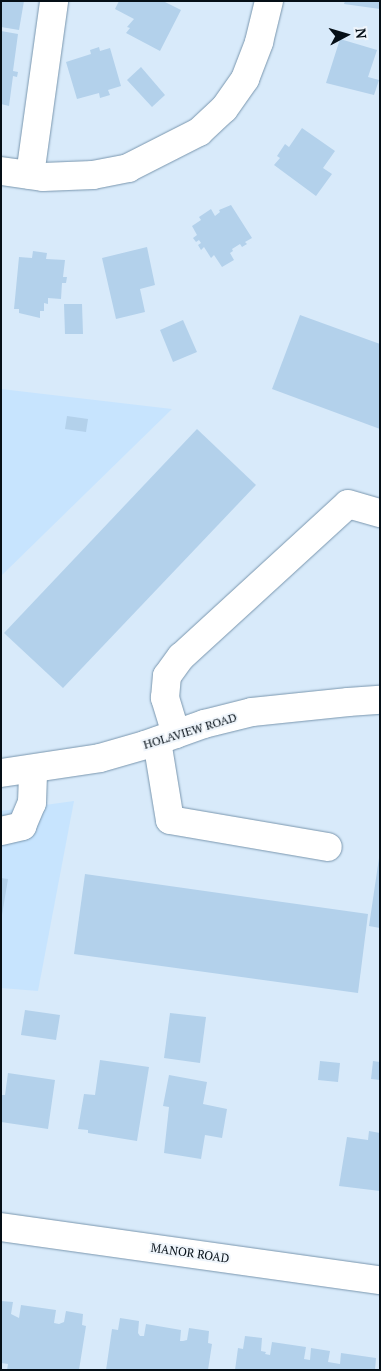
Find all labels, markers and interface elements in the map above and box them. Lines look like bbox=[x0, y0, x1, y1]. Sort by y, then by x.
north arrow bbox=[321, 10, 371, 60]
text: N bbox=[351, 27, 371, 40]
street label: HOLAVIEW ROAD bbox=[142, 710, 238, 752]
street label: MANOR ROAD bbox=[150, 1240, 230, 1266]

